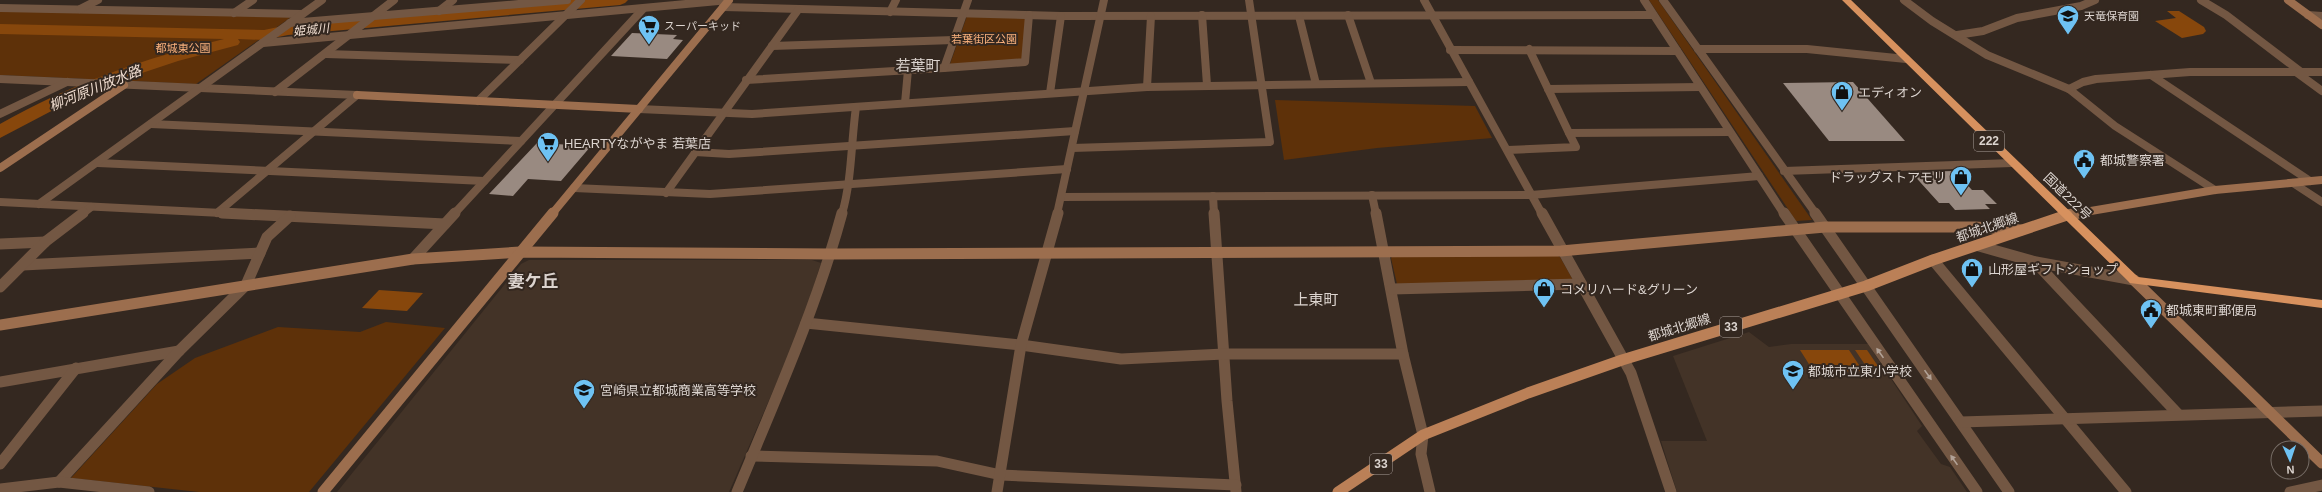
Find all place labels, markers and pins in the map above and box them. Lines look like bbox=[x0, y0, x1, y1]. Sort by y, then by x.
school or university icon: 天竜保育園 bbox=[2055, 3, 2081, 36]
place label: 天竜保育園 bbox=[2084, 10, 2139, 22]
supermarket icon: スーパーキッド bbox=[636, 13, 662, 46]
place label: スーパーキッド bbox=[664, 20, 741, 32]
shop icon: エディオン bbox=[1829, 79, 1855, 112]
place label: エディオン bbox=[1858, 85, 1922, 100]
supermarket icon: HEARTYながやま 若葉店 bbox=[535, 130, 561, 163]
place label: HEARTYながやま 若葉店 bbox=[564, 136, 711, 151]
public building icon: 都城警察署 bbox=[2071, 147, 2097, 180]
place label: 都城警察署 bbox=[2100, 153, 2165, 168]
shop icon: ドラッグストアモリ bbox=[1948, 164, 1974, 197]
place label: ドラッグストアモリ bbox=[1829, 170, 1946, 185]
shop icon: 山形屋ギフトショップ bbox=[1959, 256, 1985, 289]
place label: 山形屋ギフトショップ bbox=[1988, 262, 2118, 277]
shop icon: コメリハード&グリーン bbox=[1531, 276, 1557, 309]
place label: コメリハード&グリーン bbox=[1560, 282, 1698, 297]
public building icon: 都城東町郵便局 bbox=[2138, 297, 2164, 330]
place label: 都城東町郵便局 bbox=[2166, 303, 2257, 318]
school or university icon: 都城市立東小学校 bbox=[1780, 358, 1806, 391]
place label: 都城市立東小学校 bbox=[1808, 364, 1912, 379]
school or university icon: 宮崎県立都城商業高等学校 bbox=[571, 377, 597, 410]
place label: 宮崎県立都城商業高等学校 bbox=[600, 383, 756, 398]

